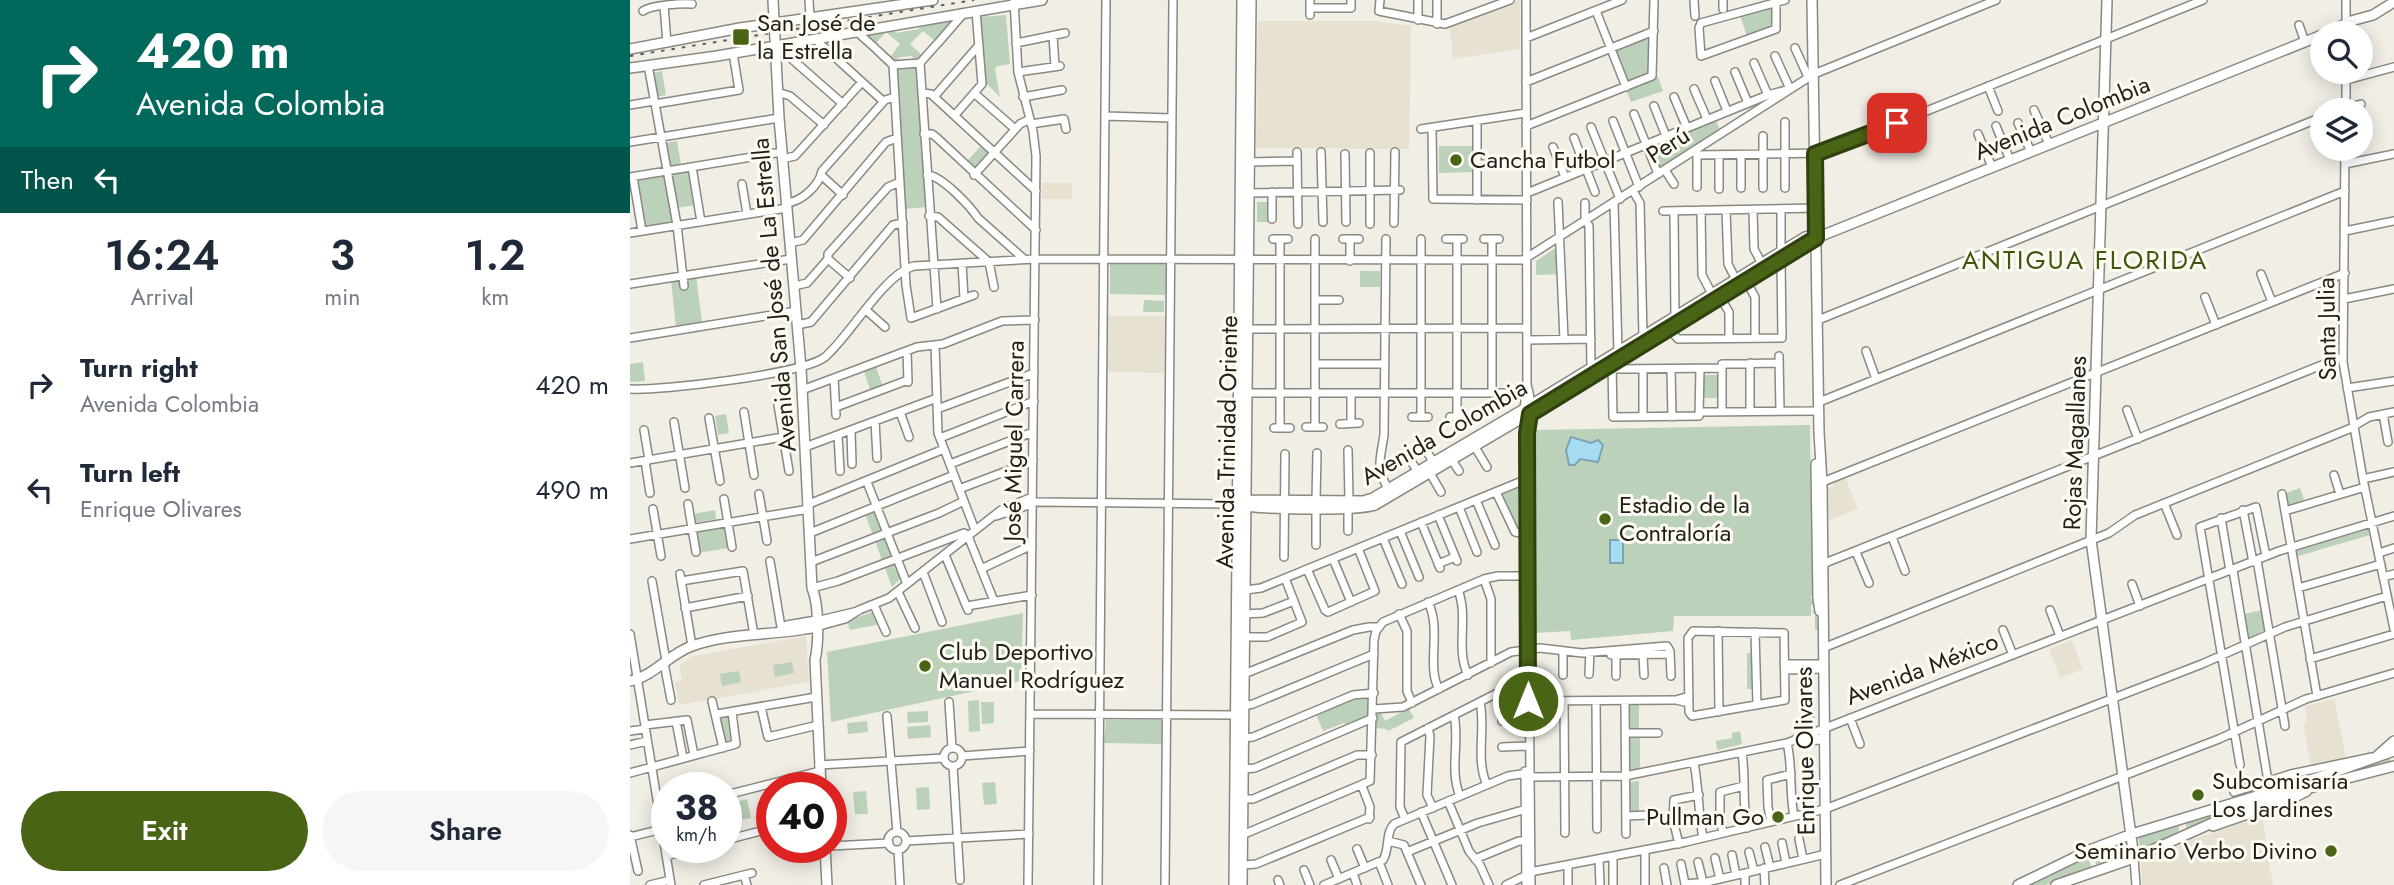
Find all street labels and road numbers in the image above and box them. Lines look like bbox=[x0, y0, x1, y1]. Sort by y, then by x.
street label: Avenida Colombia bbox=[1969, 66, 2155, 169]
street label: Perú bbox=[1639, 117, 1696, 172]
street label: Avenida San José de La Estrella bbox=[742, 136, 805, 454]
street label: Santa Julia bbox=[2308, 277, 2345, 381]
street label: Avenida Trinidad Oriente bbox=[1207, 315, 1246, 569]
street label: José Miguel Carrera bbox=[994, 340, 1033, 545]
street label: Rojas Magallanes bbox=[2054, 355, 2095, 531]
street label: Avenida Colombia bbox=[1354, 370, 1533, 493]
street label: Avenida México bbox=[1840, 623, 2003, 714]
street label: Enrique Olivares bbox=[1786, 666, 1823, 836]

